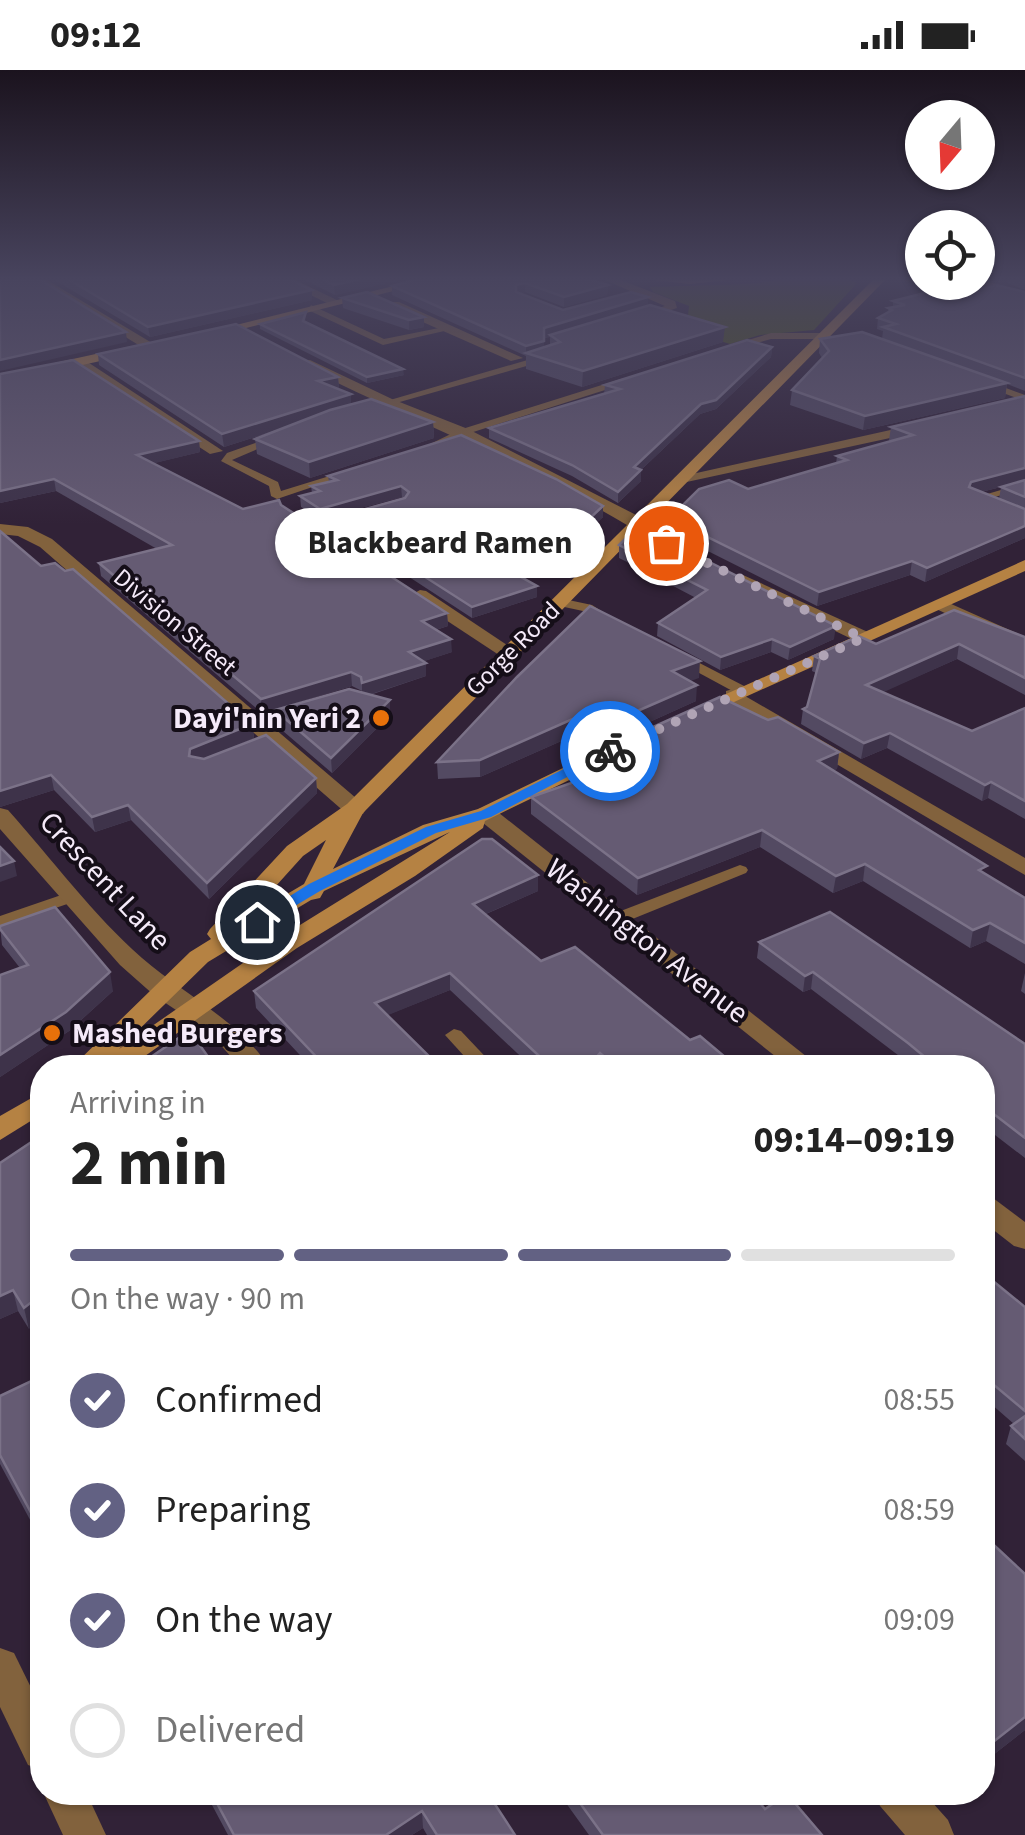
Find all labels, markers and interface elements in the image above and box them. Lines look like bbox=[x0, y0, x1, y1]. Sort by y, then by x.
text: 09:12 bbox=[50, 8, 142, 62]
north arrow bbox=[905, 100, 995, 190]
map controls bbox=[905, 100, 995, 300]
button: locate bbox=[905, 210, 995, 300]
pin bbox=[624, 501, 709, 586]
callout: Blackbeard Ramen bbox=[276, 508, 606, 578]
icon: bag bbox=[639, 516, 694, 571]
text: Blackbeard Ramen bbox=[308, 520, 572, 566]
street label: Division Street bbox=[106, 560, 245, 685]
street label: Gorge Road bbox=[458, 594, 568, 704]
place label: Dayi'nin Yeri 2 bbox=[173, 697, 361, 740]
courier bbox=[560, 701, 660, 801]
marker: Dayi'nin Yeri 2 bbox=[370, 707, 392, 729]
icon: bike bbox=[583, 724, 638, 779]
street label: Crescent Lane bbox=[29, 802, 181, 960]
street label: Washington Avenue bbox=[536, 848, 758, 1034]
pin bbox=[215, 880, 300, 965]
icon: home bbox=[230, 895, 285, 950]
place label: Mashed Burgers bbox=[72, 1012, 283, 1055]
marker: Mashed Burgers bbox=[41, 1022, 63, 1044]
text: Arriving in bbox=[70, 1080, 206, 1126]
text: 09:14–09:19 bbox=[753, 1113, 955, 1167]
text: 2 min bbox=[70, 1117, 228, 1210]
text: On the way · 90 m bbox=[70, 1276, 305, 1322]
icon: check bbox=[70, 1373, 125, 1428]
text: Confirmed bbox=[155, 1373, 323, 1427]
text: 08:55 bbox=[883, 1377, 955, 1423]
icon: check bbox=[70, 1483, 125, 1538]
text: Preparing bbox=[155, 1483, 310, 1537]
text: 08:59 bbox=[883, 1487, 955, 1533]
icon: check bbox=[70, 1593, 125, 1648]
text: On the way bbox=[155, 1593, 332, 1647]
text: 09:09 bbox=[883, 1597, 955, 1643]
text: Delivered bbox=[155, 1703, 305, 1757]

